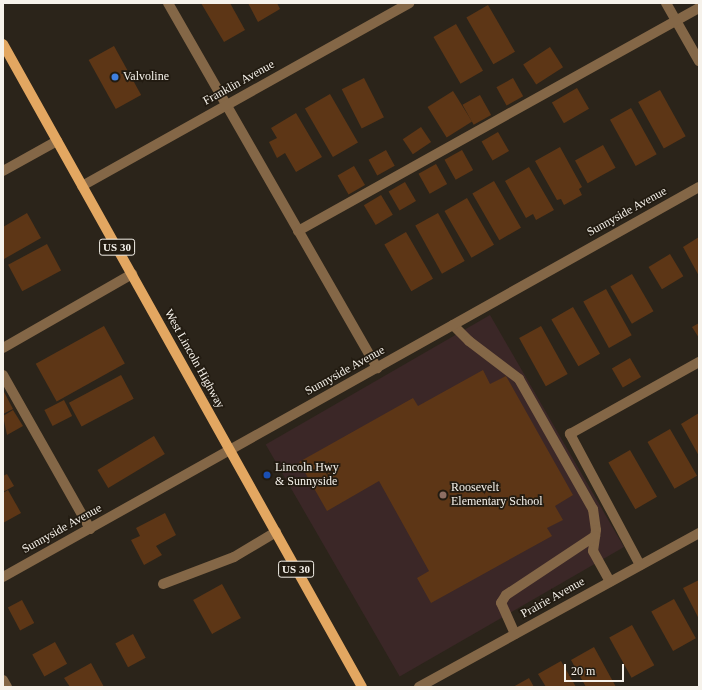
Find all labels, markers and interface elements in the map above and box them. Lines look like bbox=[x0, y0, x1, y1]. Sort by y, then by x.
street label: Franklin Avenue bbox=[200, 57, 278, 109]
place label: Valvoline bbox=[123, 70, 169, 84]
marker: Valvoline bbox=[110, 72, 120, 82]
street label: Sunnyside Avenue bbox=[584, 184, 670, 240]
road number: US 30 bbox=[99, 238, 135, 256]
street label: West Lincoln Highway bbox=[161, 307, 227, 411]
street label: Sunnyside Avenue bbox=[302, 343, 388, 399]
place label: Lincoln Hwy & Sunnyside bbox=[275, 461, 339, 489]
marker: Lincoln Hwy & Sunnyside bbox=[262, 470, 272, 480]
place label: Roosevelt Elementary School bbox=[451, 481, 543, 509]
marker: Roosevelt Elementary School bbox=[438, 490, 448, 500]
street label: Sunnyside Avenue bbox=[19, 501, 105, 557]
road number: US 30 bbox=[278, 560, 314, 578]
street label: Prairie Avenue bbox=[518, 574, 588, 622]
scale bar bbox=[566, 656, 626, 682]
text: 20 m bbox=[571, 664, 595, 678]

